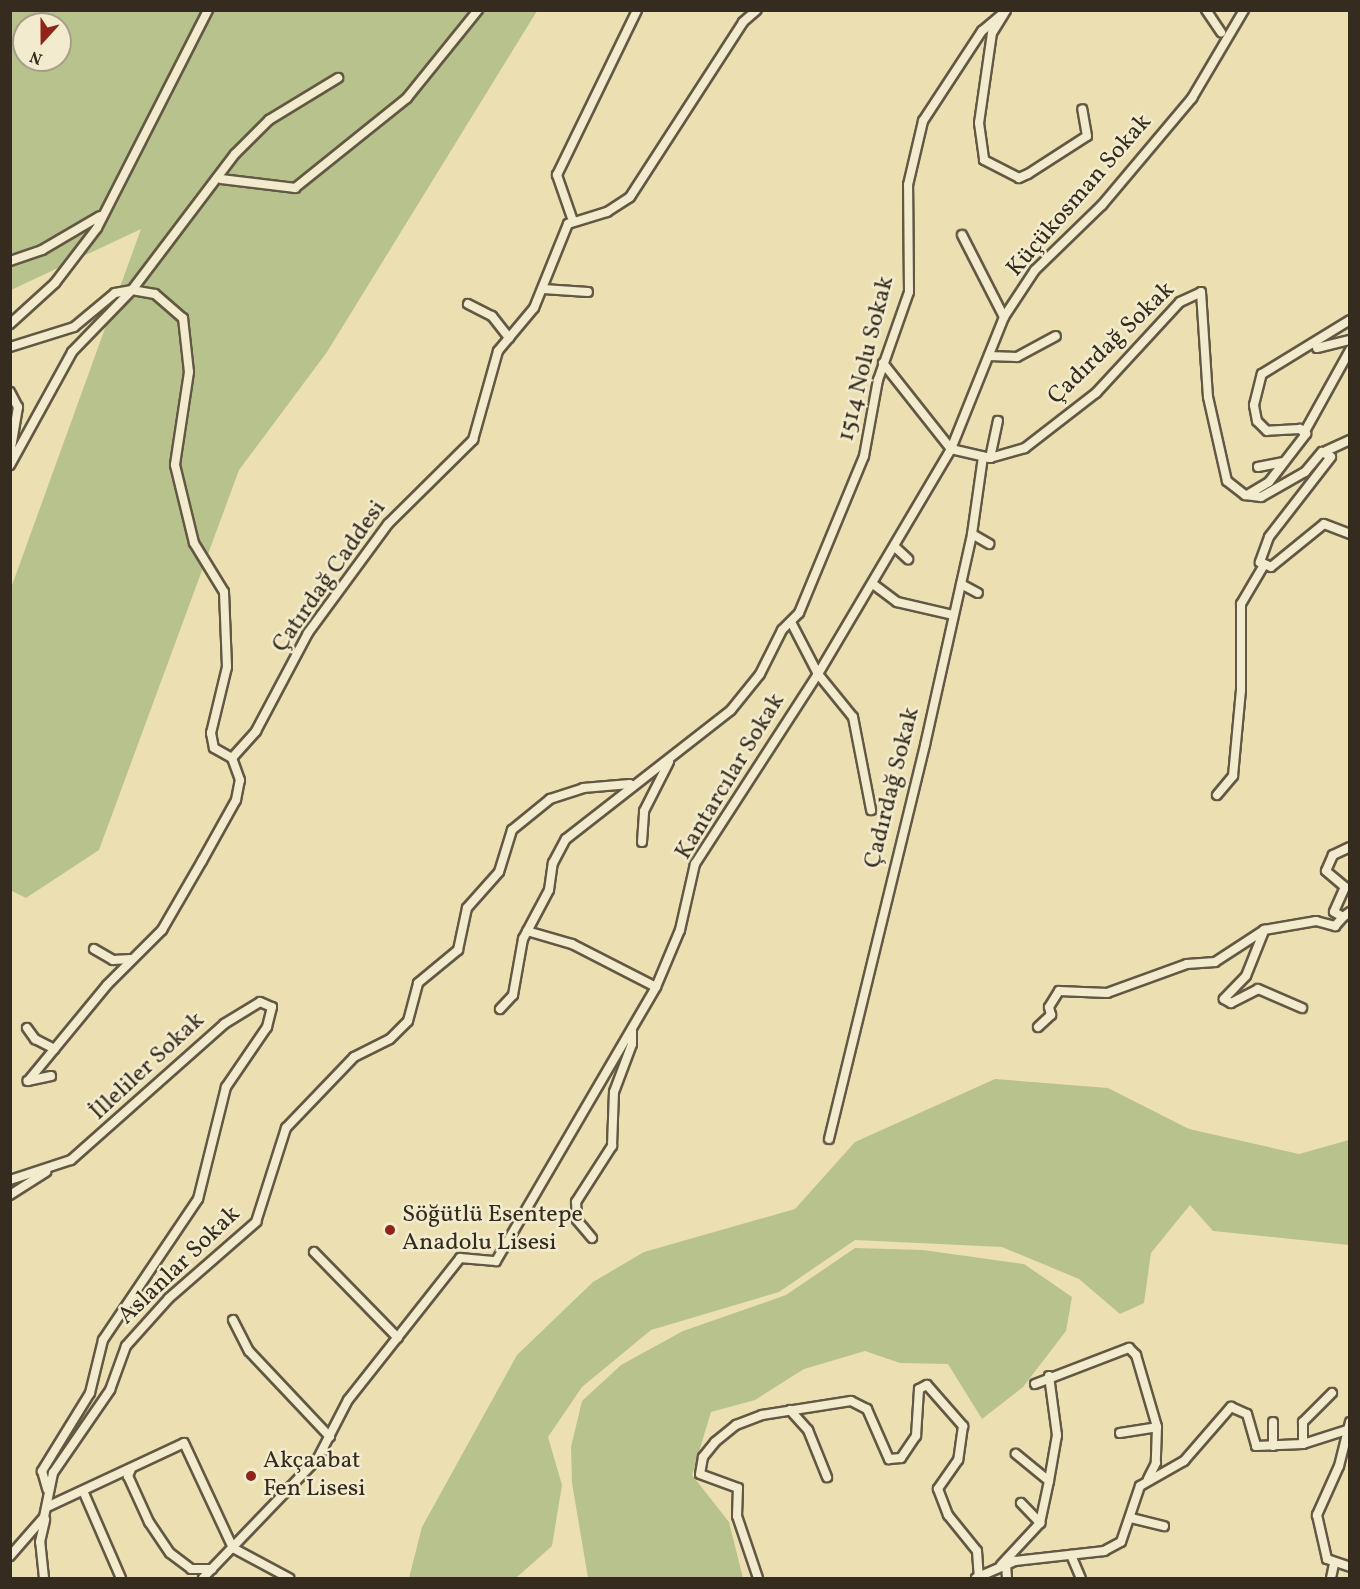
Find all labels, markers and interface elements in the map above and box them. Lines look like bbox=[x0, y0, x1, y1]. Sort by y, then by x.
north arrow bbox=[12, 12, 72, 72]
text: N bbox=[27, 45, 46, 69]
street label: Küçükosman Sokak bbox=[1002, 109, 1158, 283]
street label: 1514 Nolu Sokak bbox=[833, 274, 901, 444]
street label: Çadırdağ Sokak bbox=[1043, 276, 1181, 412]
street label: Çatırdağ Caddesi bbox=[267, 495, 393, 659]
street label: Kantarcılar Sokak bbox=[670, 689, 792, 865]
street label: Çadırdağ Sokak bbox=[859, 705, 927, 871]
street label: İlleliler Sokak bbox=[85, 1007, 211, 1127]
street label: Aslanlar Sokak bbox=[113, 1201, 247, 1331]
place label: Söğütlü Esentepe Anadolu Lisesi bbox=[402, 1202, 583, 1258]
marker: Söğütlü Esentepe Anadolu Lisesi bbox=[383, 1223, 397, 1237]
place label: Akçaabat Fen Lisesi bbox=[263, 1448, 366, 1504]
marker: Akçaabat Fen Lisesi bbox=[244, 1469, 258, 1483]

